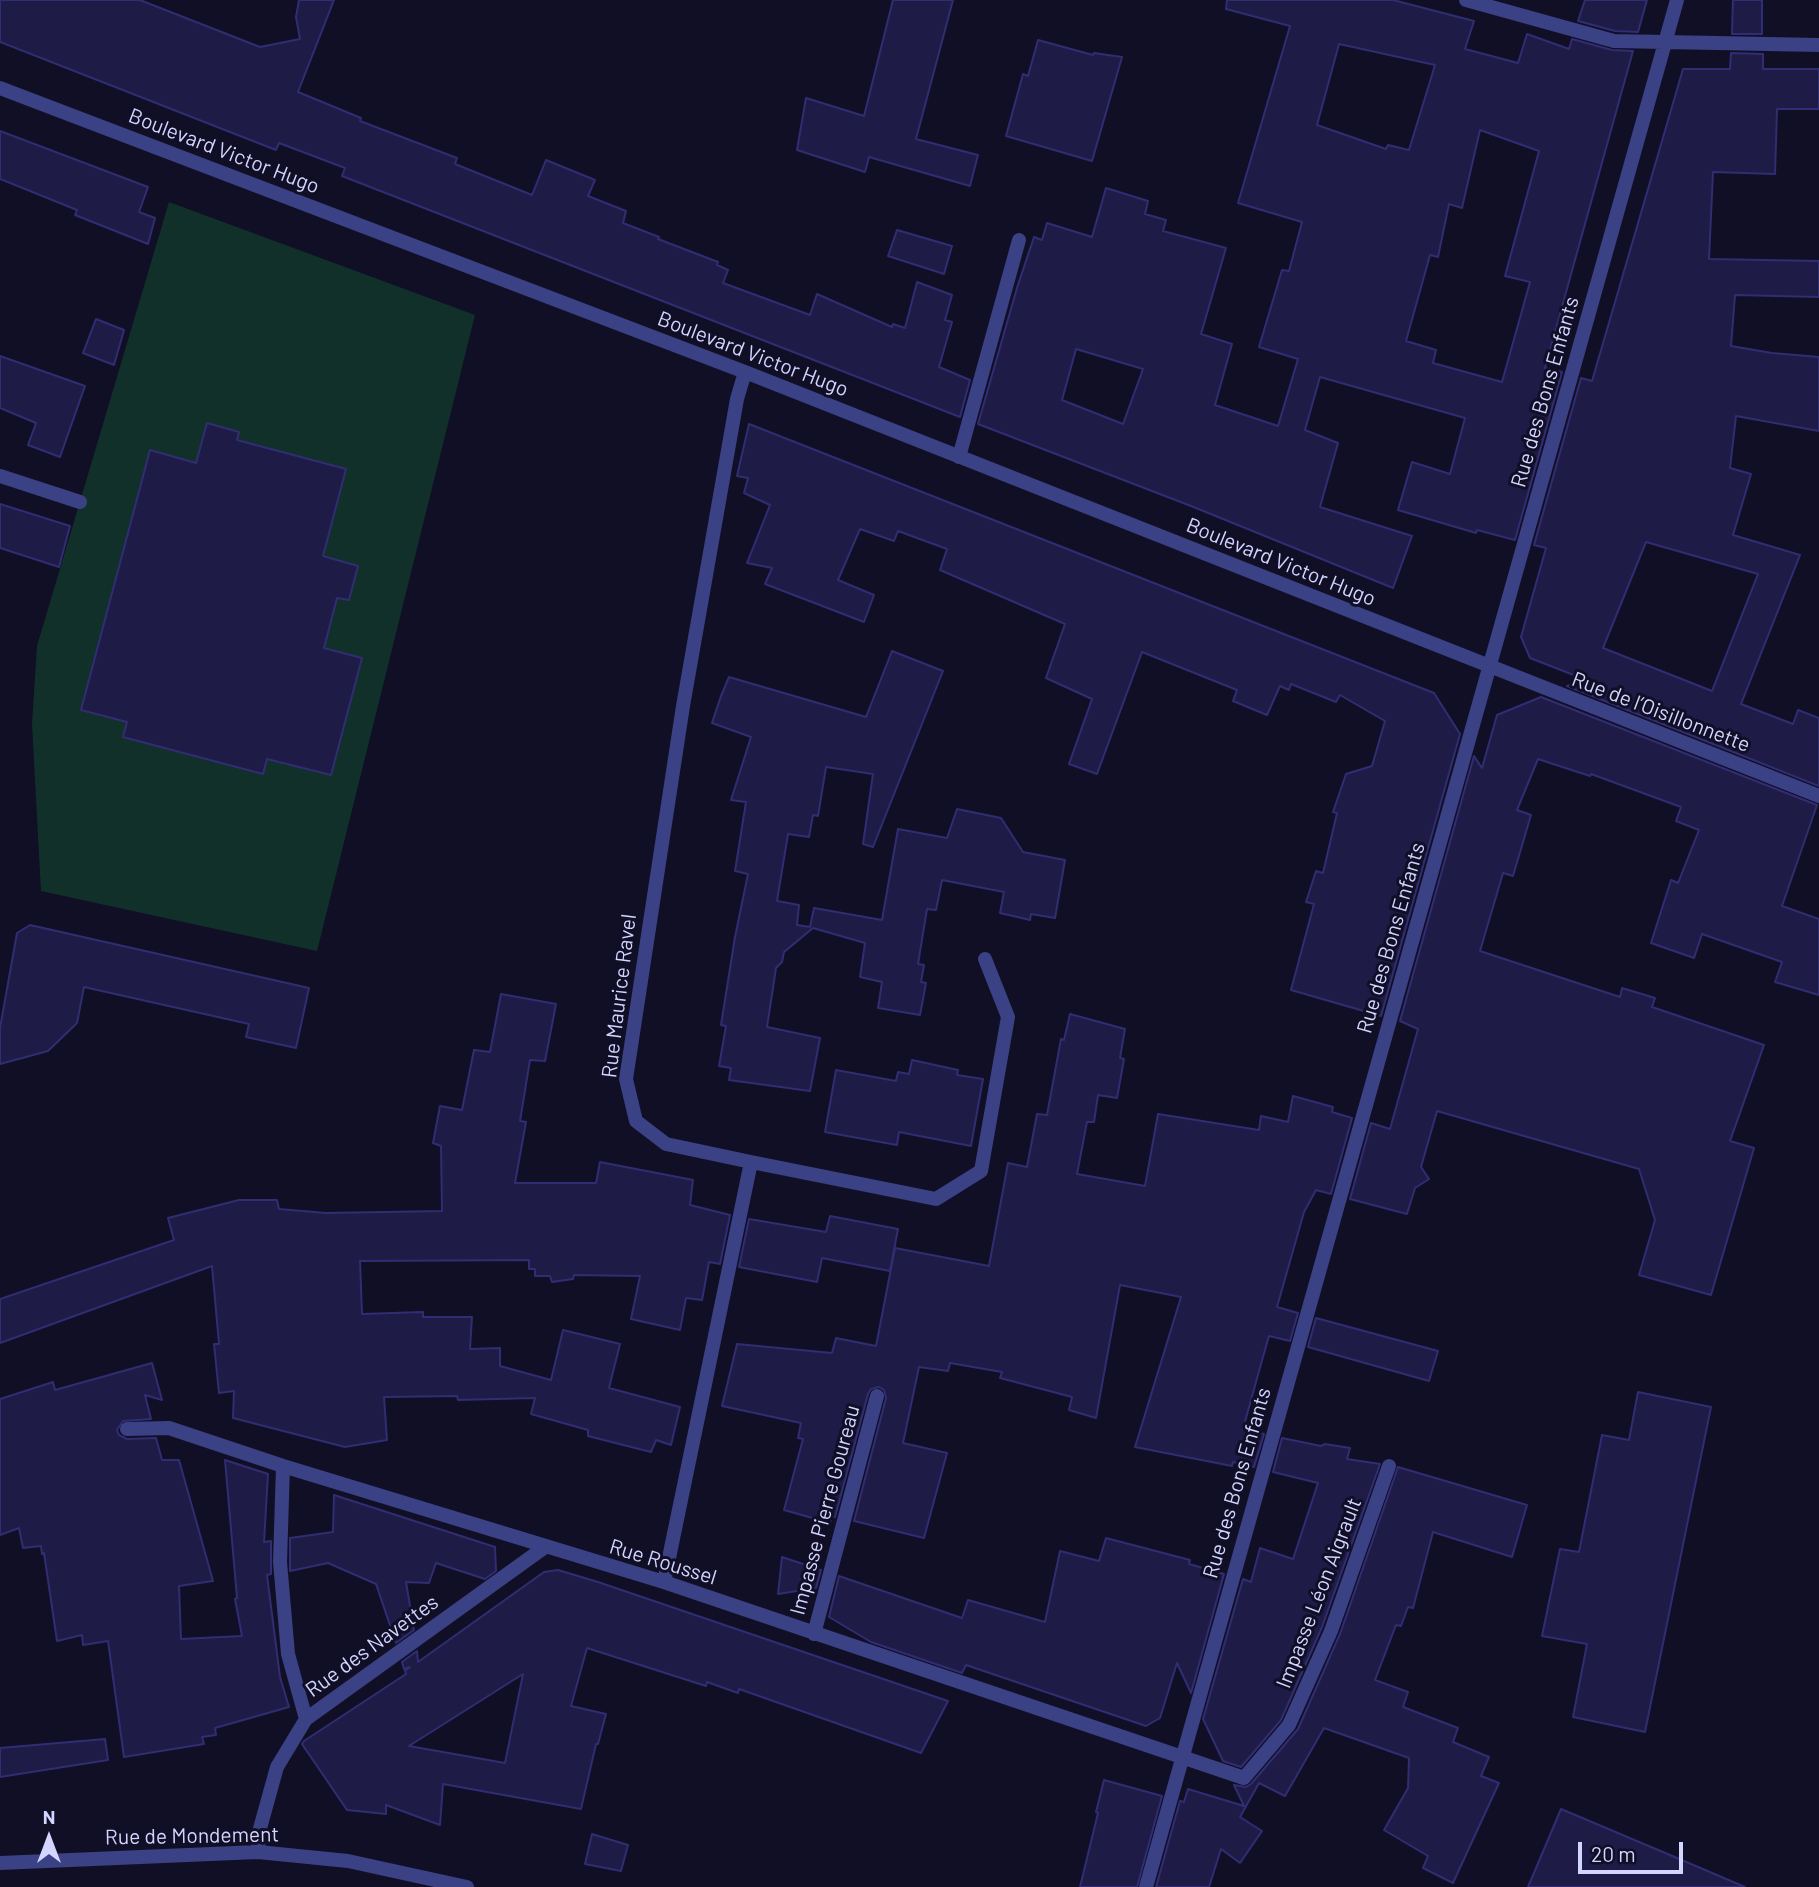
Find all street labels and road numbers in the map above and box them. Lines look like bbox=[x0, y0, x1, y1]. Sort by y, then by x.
street label: Boulevard Victor Hugo bbox=[125, 103, 323, 199]
street label: Rue des Bons Enfants bbox=[1506, 294, 1584, 490]
street label: Boulevard Victor Hugo bbox=[654, 306, 852, 402]
street label: Boulevard Victor Hugo bbox=[1183, 512, 1379, 612]
street label: Rue de l’Oisillonnette bbox=[1568, 666, 1754, 758]
street label: Rue des Bons Enfants bbox=[1352, 840, 1430, 1036]
street label: Rue Maurice Ravel bbox=[596, 913, 642, 1079]
street label: Rue des Bons Enfants bbox=[1198, 1385, 1276, 1581]
street label: Impasse Pierre Goureau bbox=[785, 1402, 865, 1618]
street label: Impasse Léon Aigrault bbox=[1271, 1494, 1367, 1692]
street label: Rue Roussel bbox=[606, 1534, 720, 1590]
street label: Rue des Navettes bbox=[301, 1589, 443, 1703]
street label: Rue de Mondement bbox=[105, 1822, 279, 1850]

